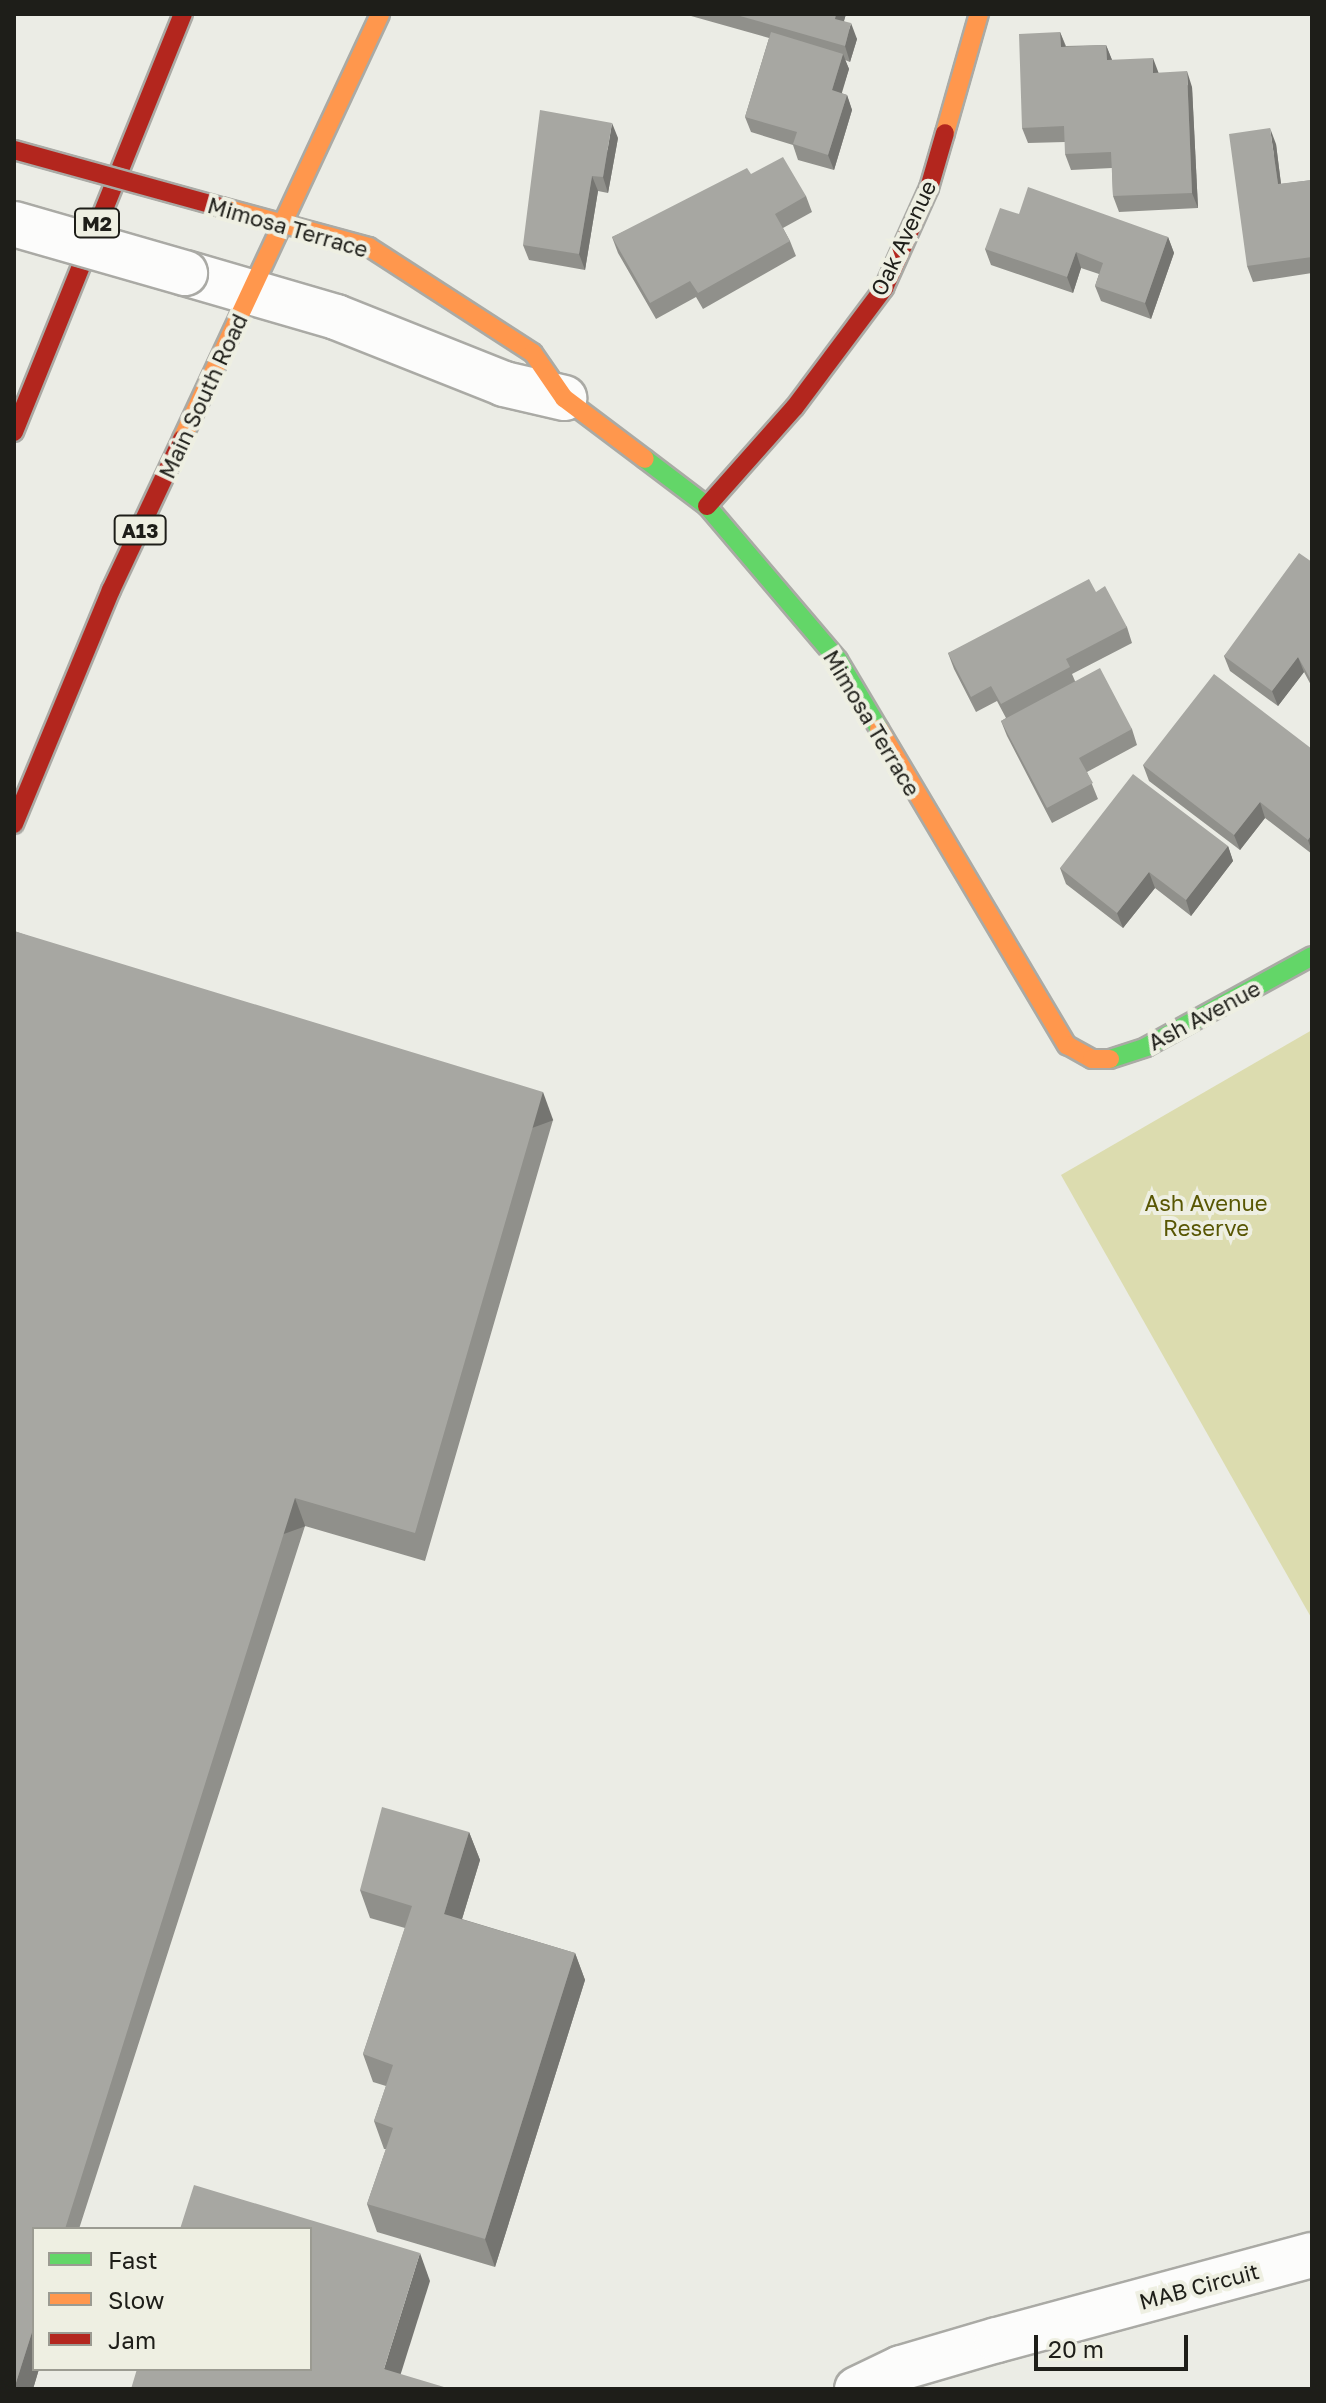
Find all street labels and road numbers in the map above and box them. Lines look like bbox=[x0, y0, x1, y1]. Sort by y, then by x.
street label: Oak Avenue bbox=[865, 176, 941, 300]
street label: Mimosa Terrace bbox=[205, 191, 371, 263]
road number: M2 bbox=[73, 207, 121, 239]
street label: Main South Road bbox=[153, 309, 253, 483]
road number: A13 bbox=[112, 514, 168, 546]
street label: Mimosa Terrace bbox=[818, 645, 926, 801]
street label: Ash Avenue bbox=[1144, 974, 1264, 1056]
street label: MAB Circuit bbox=[1136, 2257, 1262, 2315]

